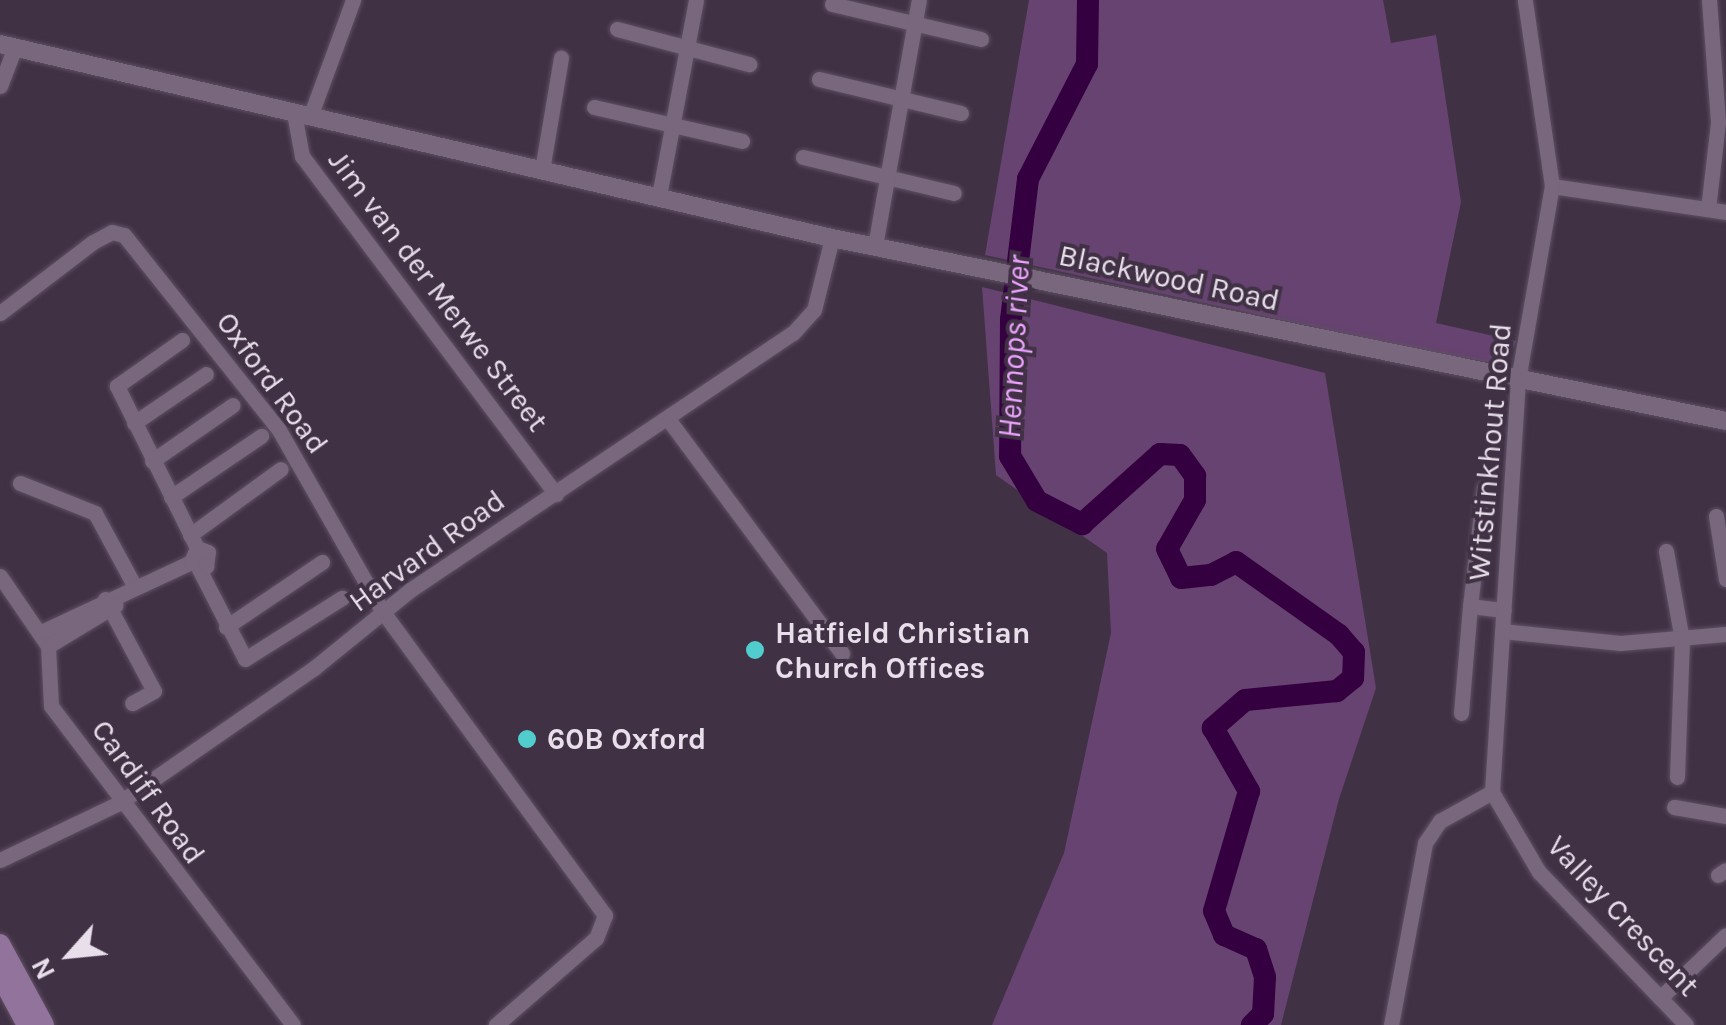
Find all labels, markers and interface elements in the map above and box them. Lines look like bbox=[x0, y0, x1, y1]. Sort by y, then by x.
street label: Jim van der Merwe Street bbox=[321, 143, 555, 439]
street label: Blackwood Road bbox=[1055, 237, 1283, 319]
water label: Hennops river bbox=[991, 254, 1039, 440]
street label: Oxford Road bbox=[209, 305, 335, 461]
street label: Witstinkhout Road bbox=[1461, 322, 1519, 582]
street label: Harvard Road bbox=[342, 482, 512, 620]
place label: Hatfield Christian Church Offices bbox=[775, 615, 1031, 686]
marker: Hatfield Christian Church Offices bbox=[744, 639, 766, 661]
street label: Cardiff Road bbox=[84, 713, 212, 871]
place label: 60B Oxford bbox=[547, 721, 706, 757]
marker: 60B Oxford bbox=[516, 728, 538, 750]
street label: Valley Crescent bbox=[1539, 828, 1707, 1004]
north arrow bbox=[20, 905, 120, 1005]
text: N bbox=[24, 952, 62, 985]

